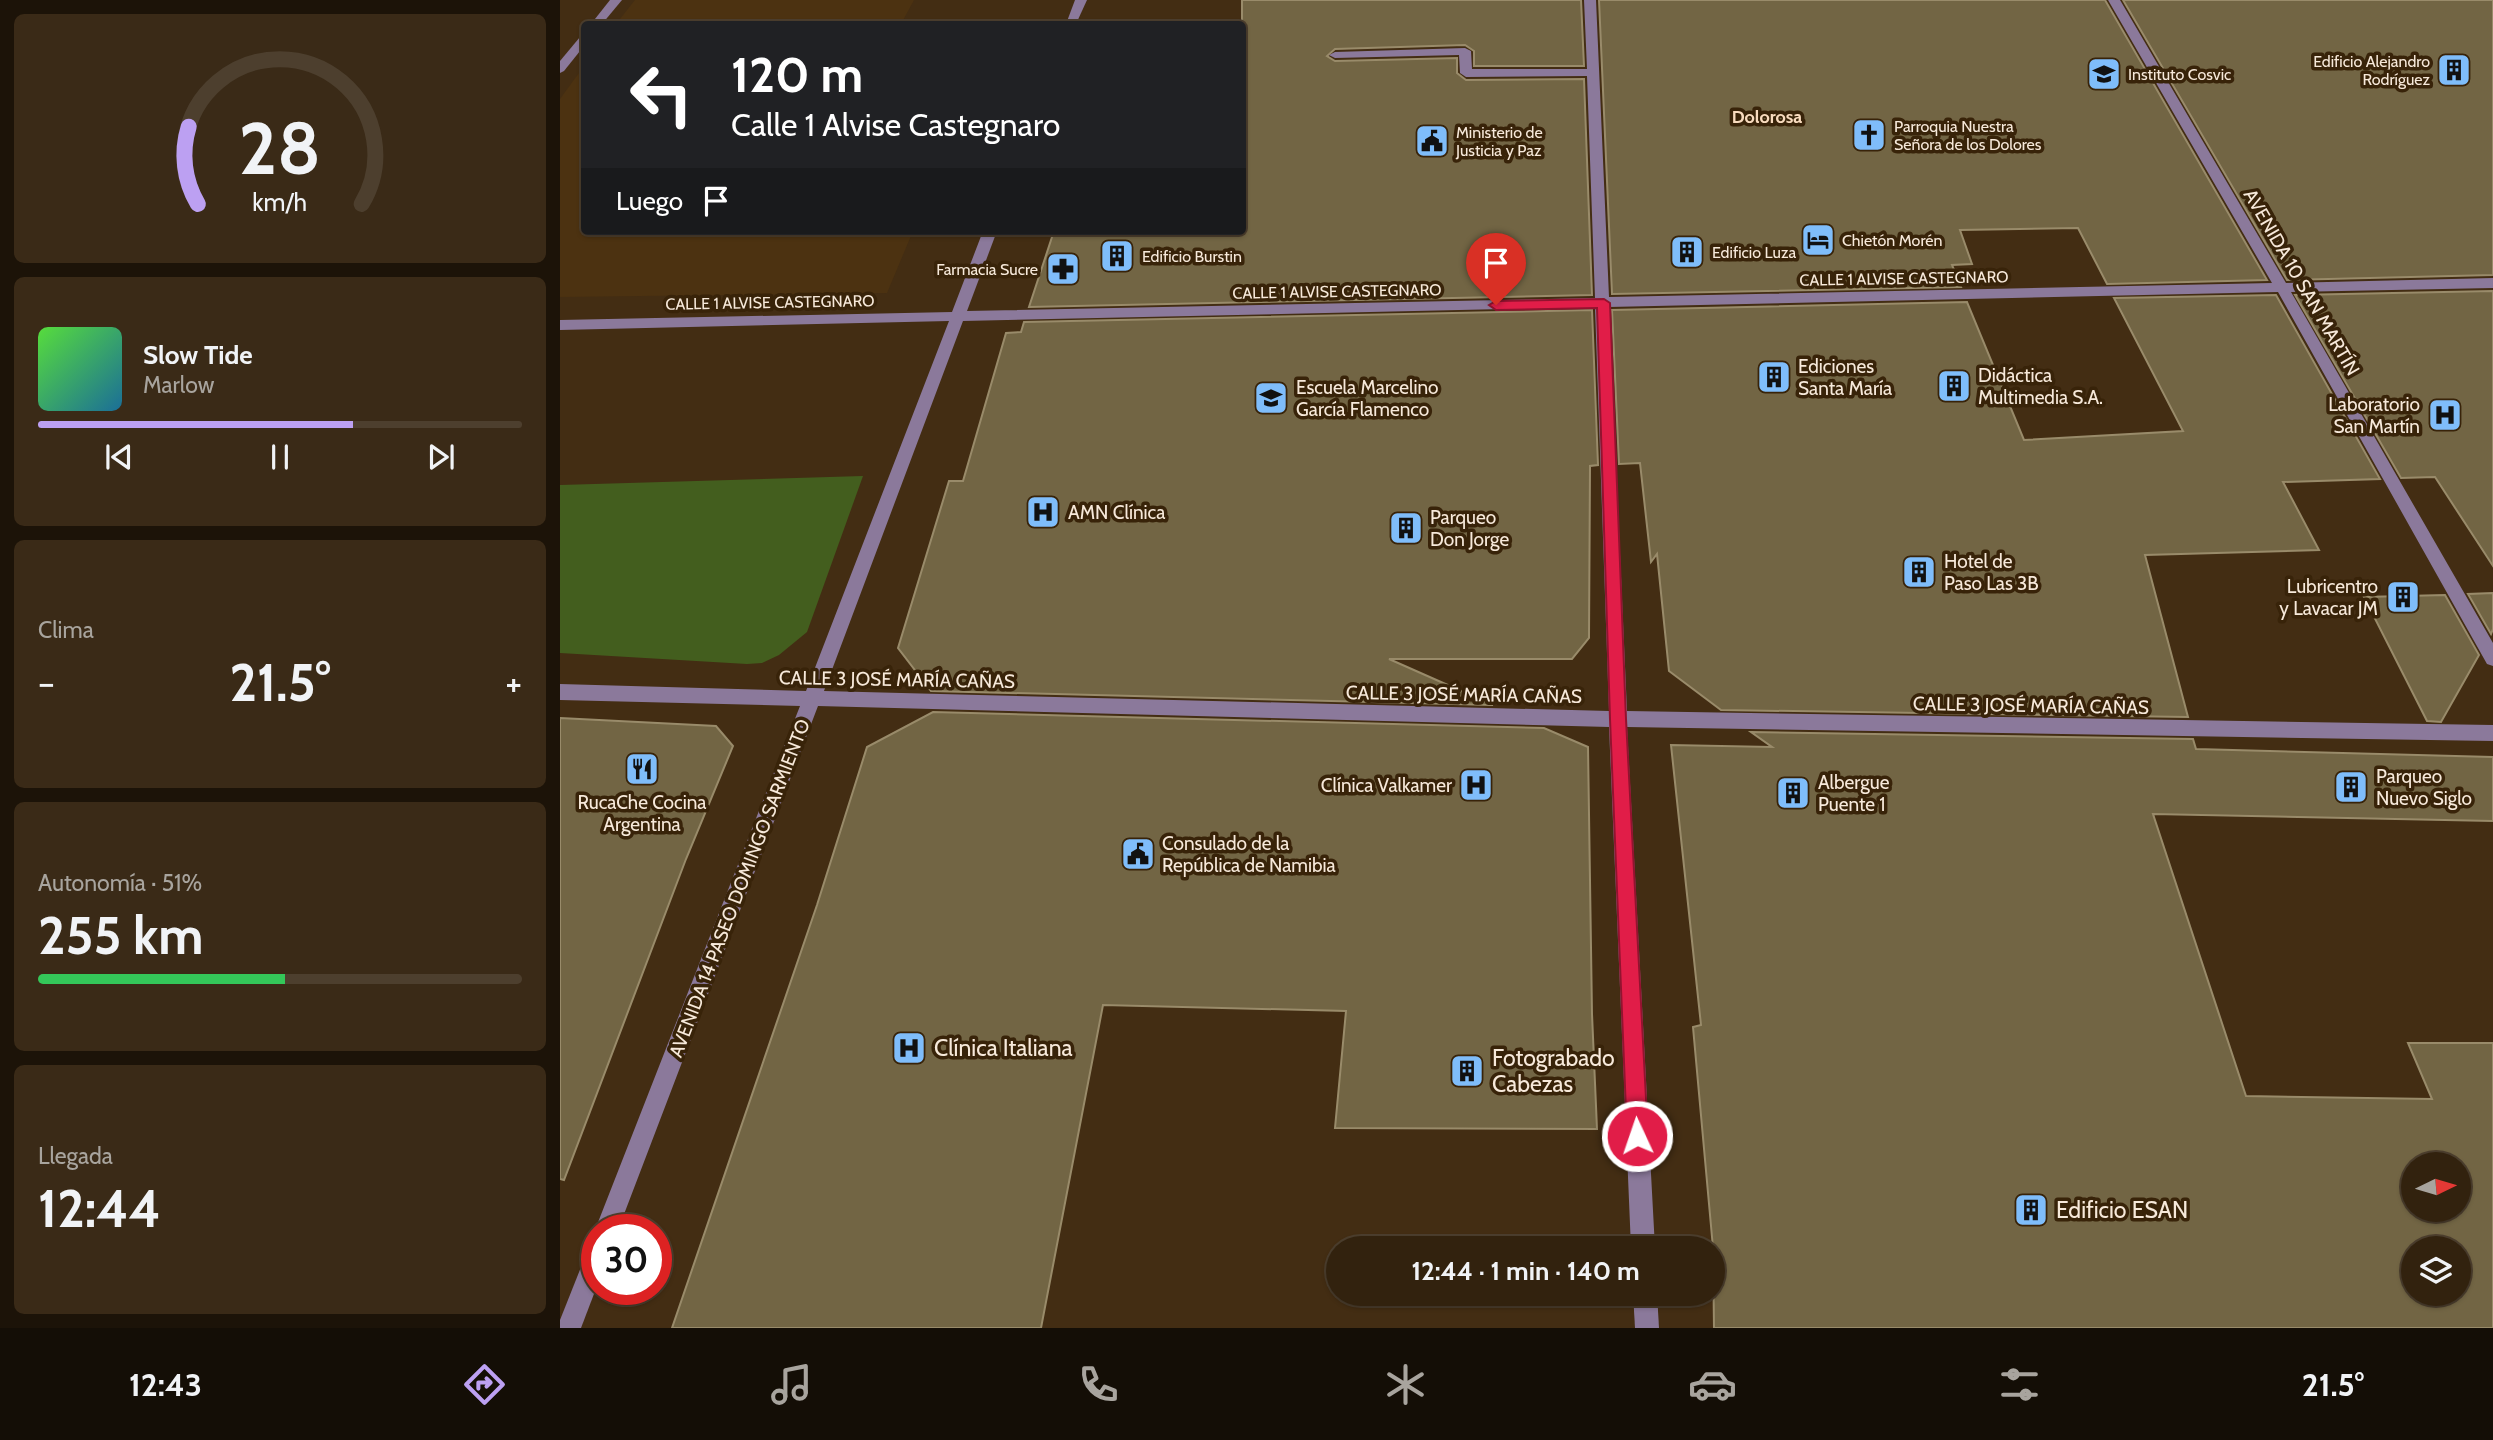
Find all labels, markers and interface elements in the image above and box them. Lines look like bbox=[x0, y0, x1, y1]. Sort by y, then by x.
text: 120 m bbox=[731, 45, 863, 104]
icon: left bbox=[616, 49, 707, 140]
building icon: Edificio Alejandro Rodríguez bbox=[2435, 51, 2473, 89]
place label: Edificio Alejandro Rodríguez bbox=[2313, 52, 2430, 89]
school or university icon: Instituto Cosvic bbox=[2085, 55, 2123, 93]
place label: Instituto Cosvic bbox=[2128, 65, 2231, 84]
text: 28 bbox=[239, 105, 321, 193]
text: Calle 1 Alvise Castegnaro bbox=[731, 105, 1060, 144]
district label: Dolorosa bbox=[1732, 106, 1802, 128]
church icon: Parroquia Nuestra Señora de los Dolores bbox=[1850, 116, 1888, 154]
place label: Parroquia Nuestra Señora de los Dolores bbox=[1894, 117, 2042, 154]
public building icon: Ministerio de Justicia y Paz bbox=[1413, 122, 1451, 160]
place label: Ministerio de Justicia y Paz bbox=[1455, 123, 1543, 160]
icon: arrive bbox=[697, 182, 735, 220]
street label: AVENIDA 10 SAN MARTÍN bbox=[2239, 184, 2365, 380]
text: Luego bbox=[616, 185, 683, 217]
text: km/h bbox=[253, 187, 307, 217]
hotel icon: Chietón Morén bbox=[1799, 221, 1837, 259]
place label: Chietón Morén bbox=[1842, 231, 1942, 250]
pin bbox=[1466, 233, 1526, 305]
building icon: Edificio Luza bbox=[1668, 233, 1706, 271]
building icon: Edificio Burstin bbox=[1098, 237, 1136, 275]
place label: Edificio Luza bbox=[1712, 243, 1796, 262]
icon: arrive bbox=[1477, 244, 1515, 282]
place label: Edificio Burstin bbox=[1142, 247, 1242, 266]
pharmacy icon: Farmacia Sucre bbox=[1044, 250, 1082, 288]
place label: Farmacia Sucre bbox=[936, 260, 1038, 279]
street label: CALLE 1 ALVISE CASTEGNARO bbox=[1799, 267, 2009, 290]
street label: CALLE 1 ALVISE CASTEGNARO bbox=[1232, 280, 1442, 303]
street label: CALLE 1 ALVISE CASTEGNARO bbox=[665, 291, 875, 314]
text: Slow Tide bbox=[143, 339, 253, 371]
place label: Ediciones Santa María bbox=[1798, 355, 1892, 400]
building icon: Ediciones Santa María bbox=[1755, 358, 1793, 396]
place label: Didáctica Multimedia S.A. bbox=[1978, 364, 2103, 409]
building icon: Didáctica Multimedia S.A. bbox=[1935, 367, 1973, 405]
text: Marlow bbox=[143, 371, 214, 399]
place label: Escuela Marcelino García Flamenco bbox=[1296, 376, 1438, 421]
school or university icon: Escuela Marcelino García Flamenco bbox=[1252, 379, 1290, 417]
place label: Laboratorio San Martín bbox=[2328, 393, 2420, 438]
hospital icon: Laboratorio San Martín bbox=[2426, 396, 2464, 434]
icon: previous bbox=[100, 438, 138, 476]
icon: pause bbox=[261, 438, 299, 476]
icon: next bbox=[422, 438, 460, 476]
hospital icon: AMN Clínica bbox=[1024, 493, 1062, 531]
place label: AMN Clínica bbox=[1068, 501, 1165, 524]
place label: Parqueo Don Jorge bbox=[1430, 506, 1509, 551]
building icon: Parqueo Don Jorge bbox=[1387, 509, 1425, 547]
place label: Hotel de Paso Las 3B bbox=[1944, 550, 2039, 595]
building icon: Hotel de Paso Las 3B bbox=[1900, 553, 1938, 591]
place label: Lubricentro y Lavacar JM bbox=[2279, 575, 2378, 620]
building icon: Lubricentro y Lavacar JM bbox=[2384, 578, 2422, 616]
text: Clima bbox=[38, 616, 94, 644]
text: 21.5° bbox=[229, 651, 331, 714]
text: − bbox=[38, 659, 55, 706]
text: + bbox=[505, 659, 522, 706]
street label: CALLE 3 JOSÉ MARÍA CAÑAS bbox=[779, 665, 1015, 693]
street label: CALLE 3 JOSÉ MARÍA CAÑAS bbox=[1346, 680, 1582, 708]
street label: CALLE 3 JOSÉ MARÍA CAÑAS bbox=[1913, 691, 2149, 719]
street label: AVENIDA 14 PASEO DOMINGO SARMIENTO bbox=[664, 716, 815, 1061]
restaurant icon: RucaChe Cocina Argentina bbox=[623, 750, 661, 788]
place label: Parqueo Nuevo Siglo bbox=[2376, 765, 2472, 810]
hospital icon: Clínica Valkamer bbox=[1457, 766, 1495, 804]
building icon: Parqueo Nuevo Siglo bbox=[2332, 768, 2370, 806]
place label: Albergue Puente 1 bbox=[1818, 771, 1890, 816]
place label: Clínica Valkamer bbox=[1321, 774, 1452, 797]
building icon: Albergue Puente 1 bbox=[1774, 774, 1812, 812]
place label: RucaChe Cocina Argentina bbox=[578, 791, 706, 836]
place label: Consulado de la República de Namibia bbox=[1162, 832, 1336, 877]
public building icon: Consulado de la República de Namibia bbox=[1119, 835, 1157, 873]
text: Autonomía · 51% bbox=[38, 869, 202, 897]
text: 255 km bbox=[38, 904, 203, 967]
hospital icon: Clínica Italiana bbox=[890, 1029, 928, 1067]
place label: Clínica Italiana bbox=[934, 1034, 1073, 1062]
place label: Fotograbado Cabezas bbox=[1492, 1044, 1615, 1098]
building icon: Fotograbado Cabezas bbox=[1448, 1052, 1486, 1090]
position arrow bbox=[1600, 1099, 1674, 1173]
text: Llegada bbox=[38, 1142, 113, 1170]
north arrow bbox=[2401, 1152, 2471, 1222]
map controls bbox=[2401, 1152, 2471, 1306]
text: 12:44 bbox=[38, 1177, 161, 1240]
building icon: Edificio ESAN bbox=[2012, 1191, 2050, 1229]
place label: Edificio ESAN bbox=[2056, 1196, 2188, 1224]
speed limit sign: 30 bbox=[581, 1214, 672, 1305]
button: layers bbox=[2401, 1236, 2471, 1306]
text: 12:44 · 1 min · 140 m bbox=[1411, 1255, 1640, 1287]
icon: directions bbox=[460, 1360, 509, 1409]
icon: music bbox=[767, 1360, 816, 1409]
icon: phone bbox=[1074, 1360, 1123, 1409]
icon: climate bbox=[1381, 1360, 1430, 1409]
icon: car bbox=[1688, 1360, 1737, 1409]
icon: filters bbox=[1995, 1360, 2044, 1409]
text: 12:43 bbox=[129, 1365, 202, 1404]
text: 21.5° bbox=[2302, 1365, 2364, 1404]

